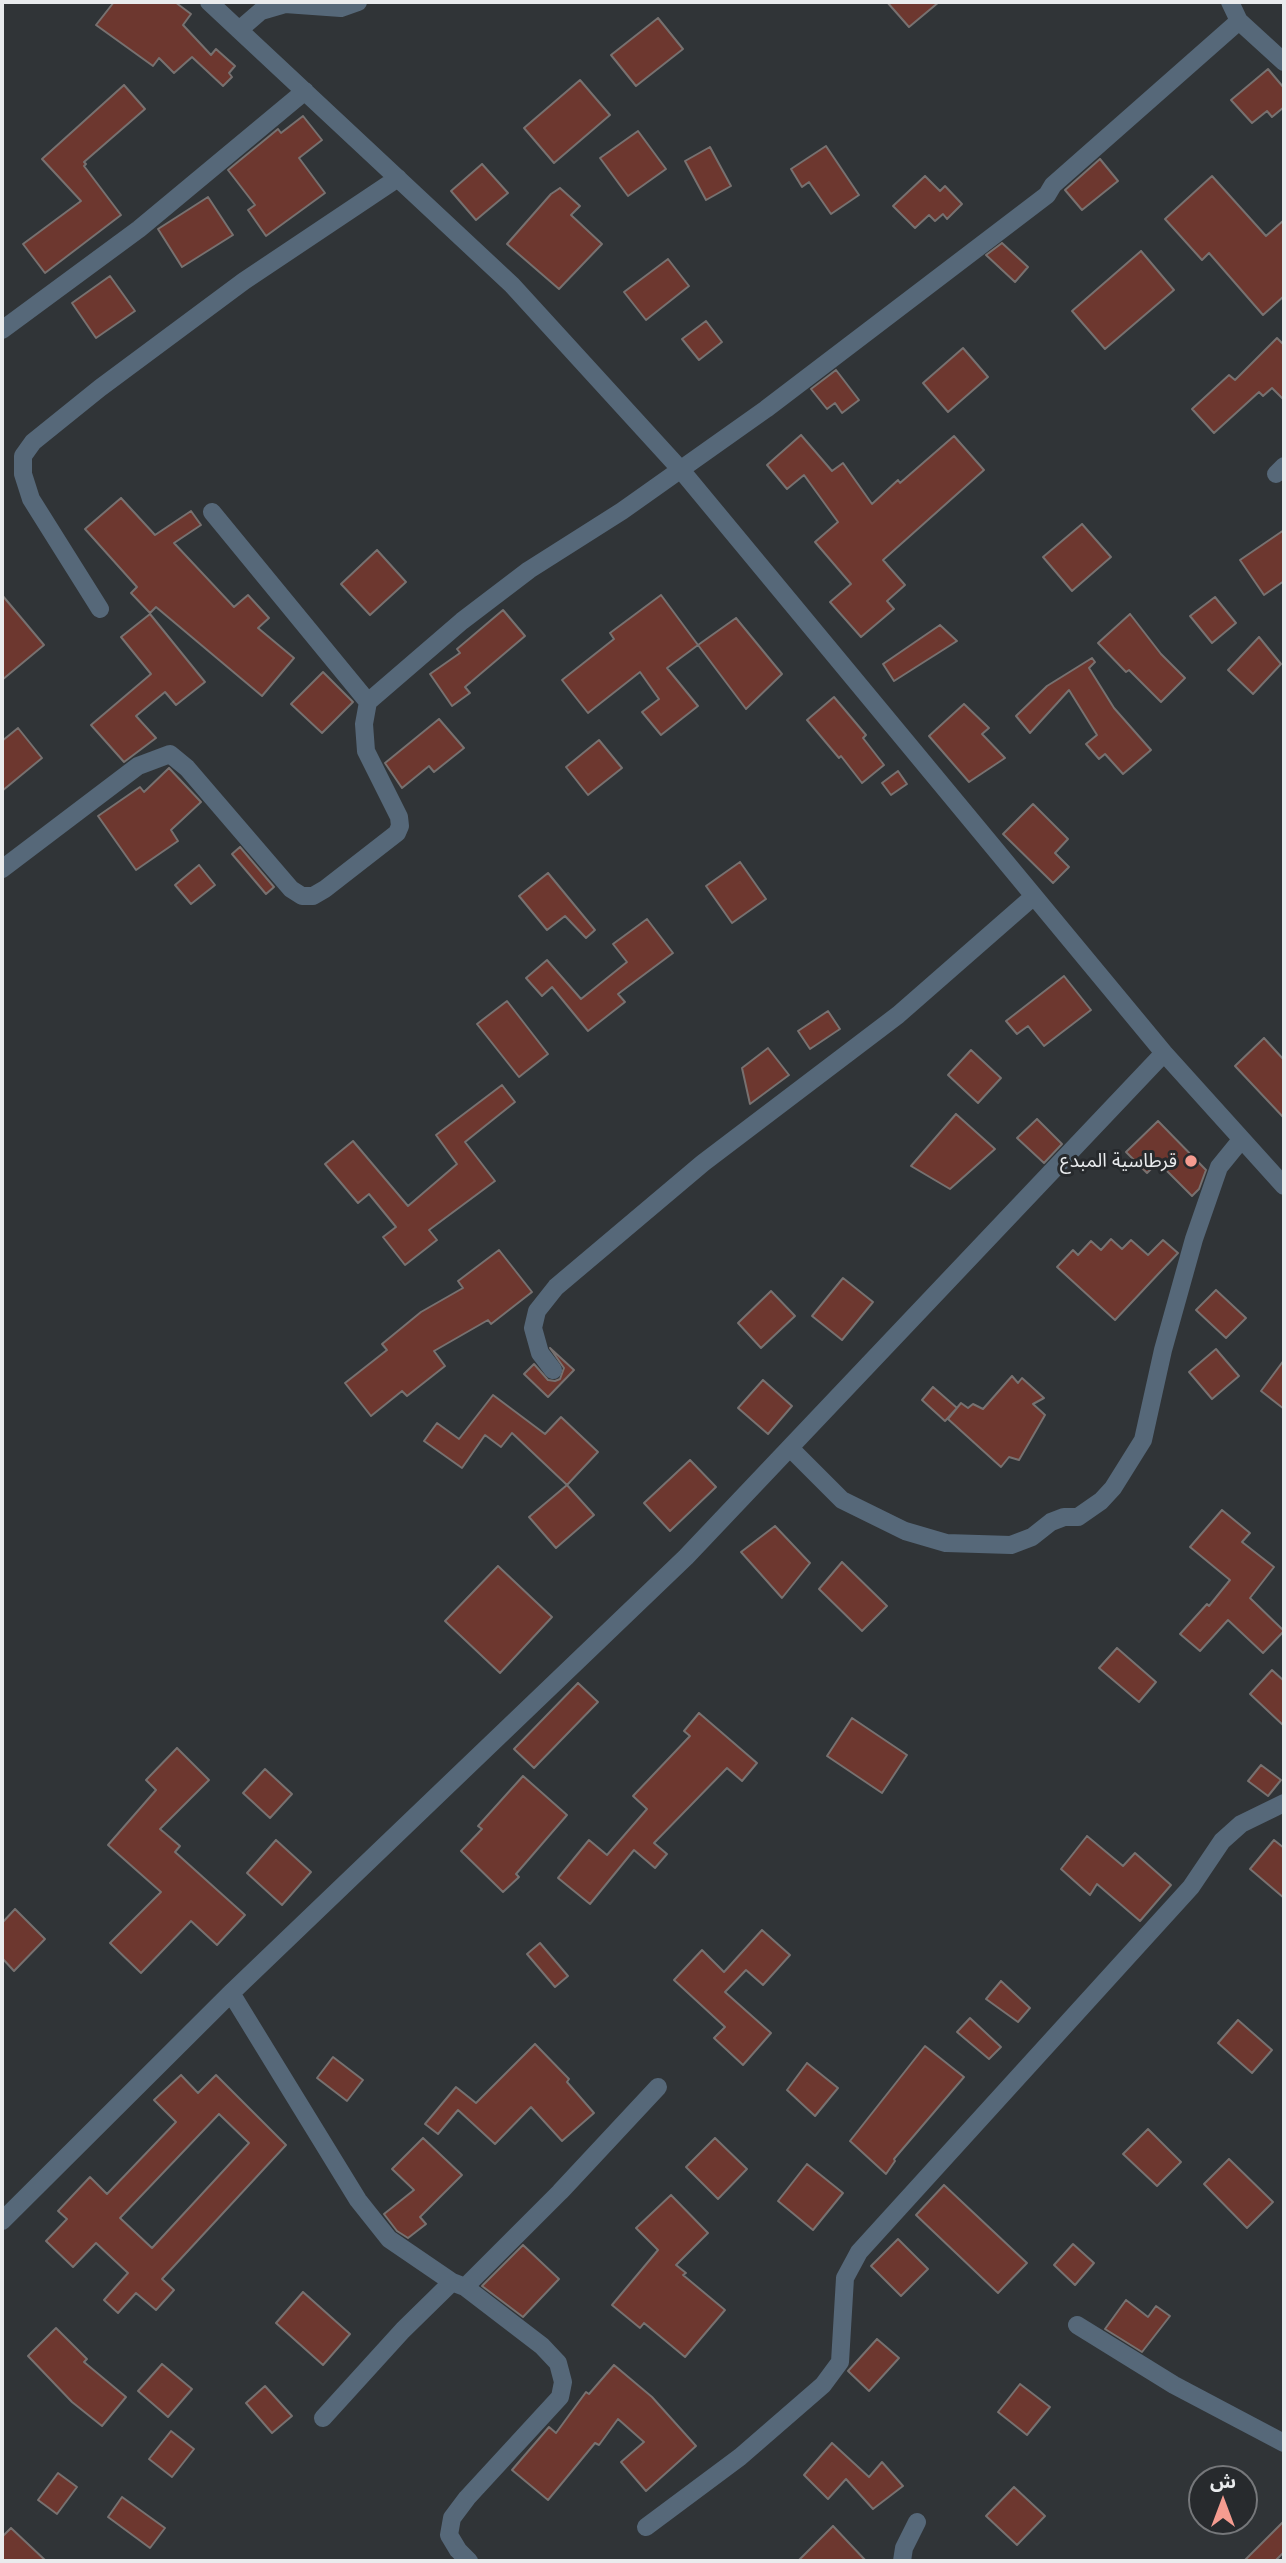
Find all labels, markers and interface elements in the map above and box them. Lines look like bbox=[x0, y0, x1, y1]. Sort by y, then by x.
place label: قرطاسية المبدع bbox=[1060, 1150, 1177, 1172]
marker: قرطاسية المبدع bbox=[1183, 1153, 1199, 1169]
north arrow bbox=[1188, 2465, 1258, 2535]
text: ش bbox=[1210, 2469, 1236, 2493]

